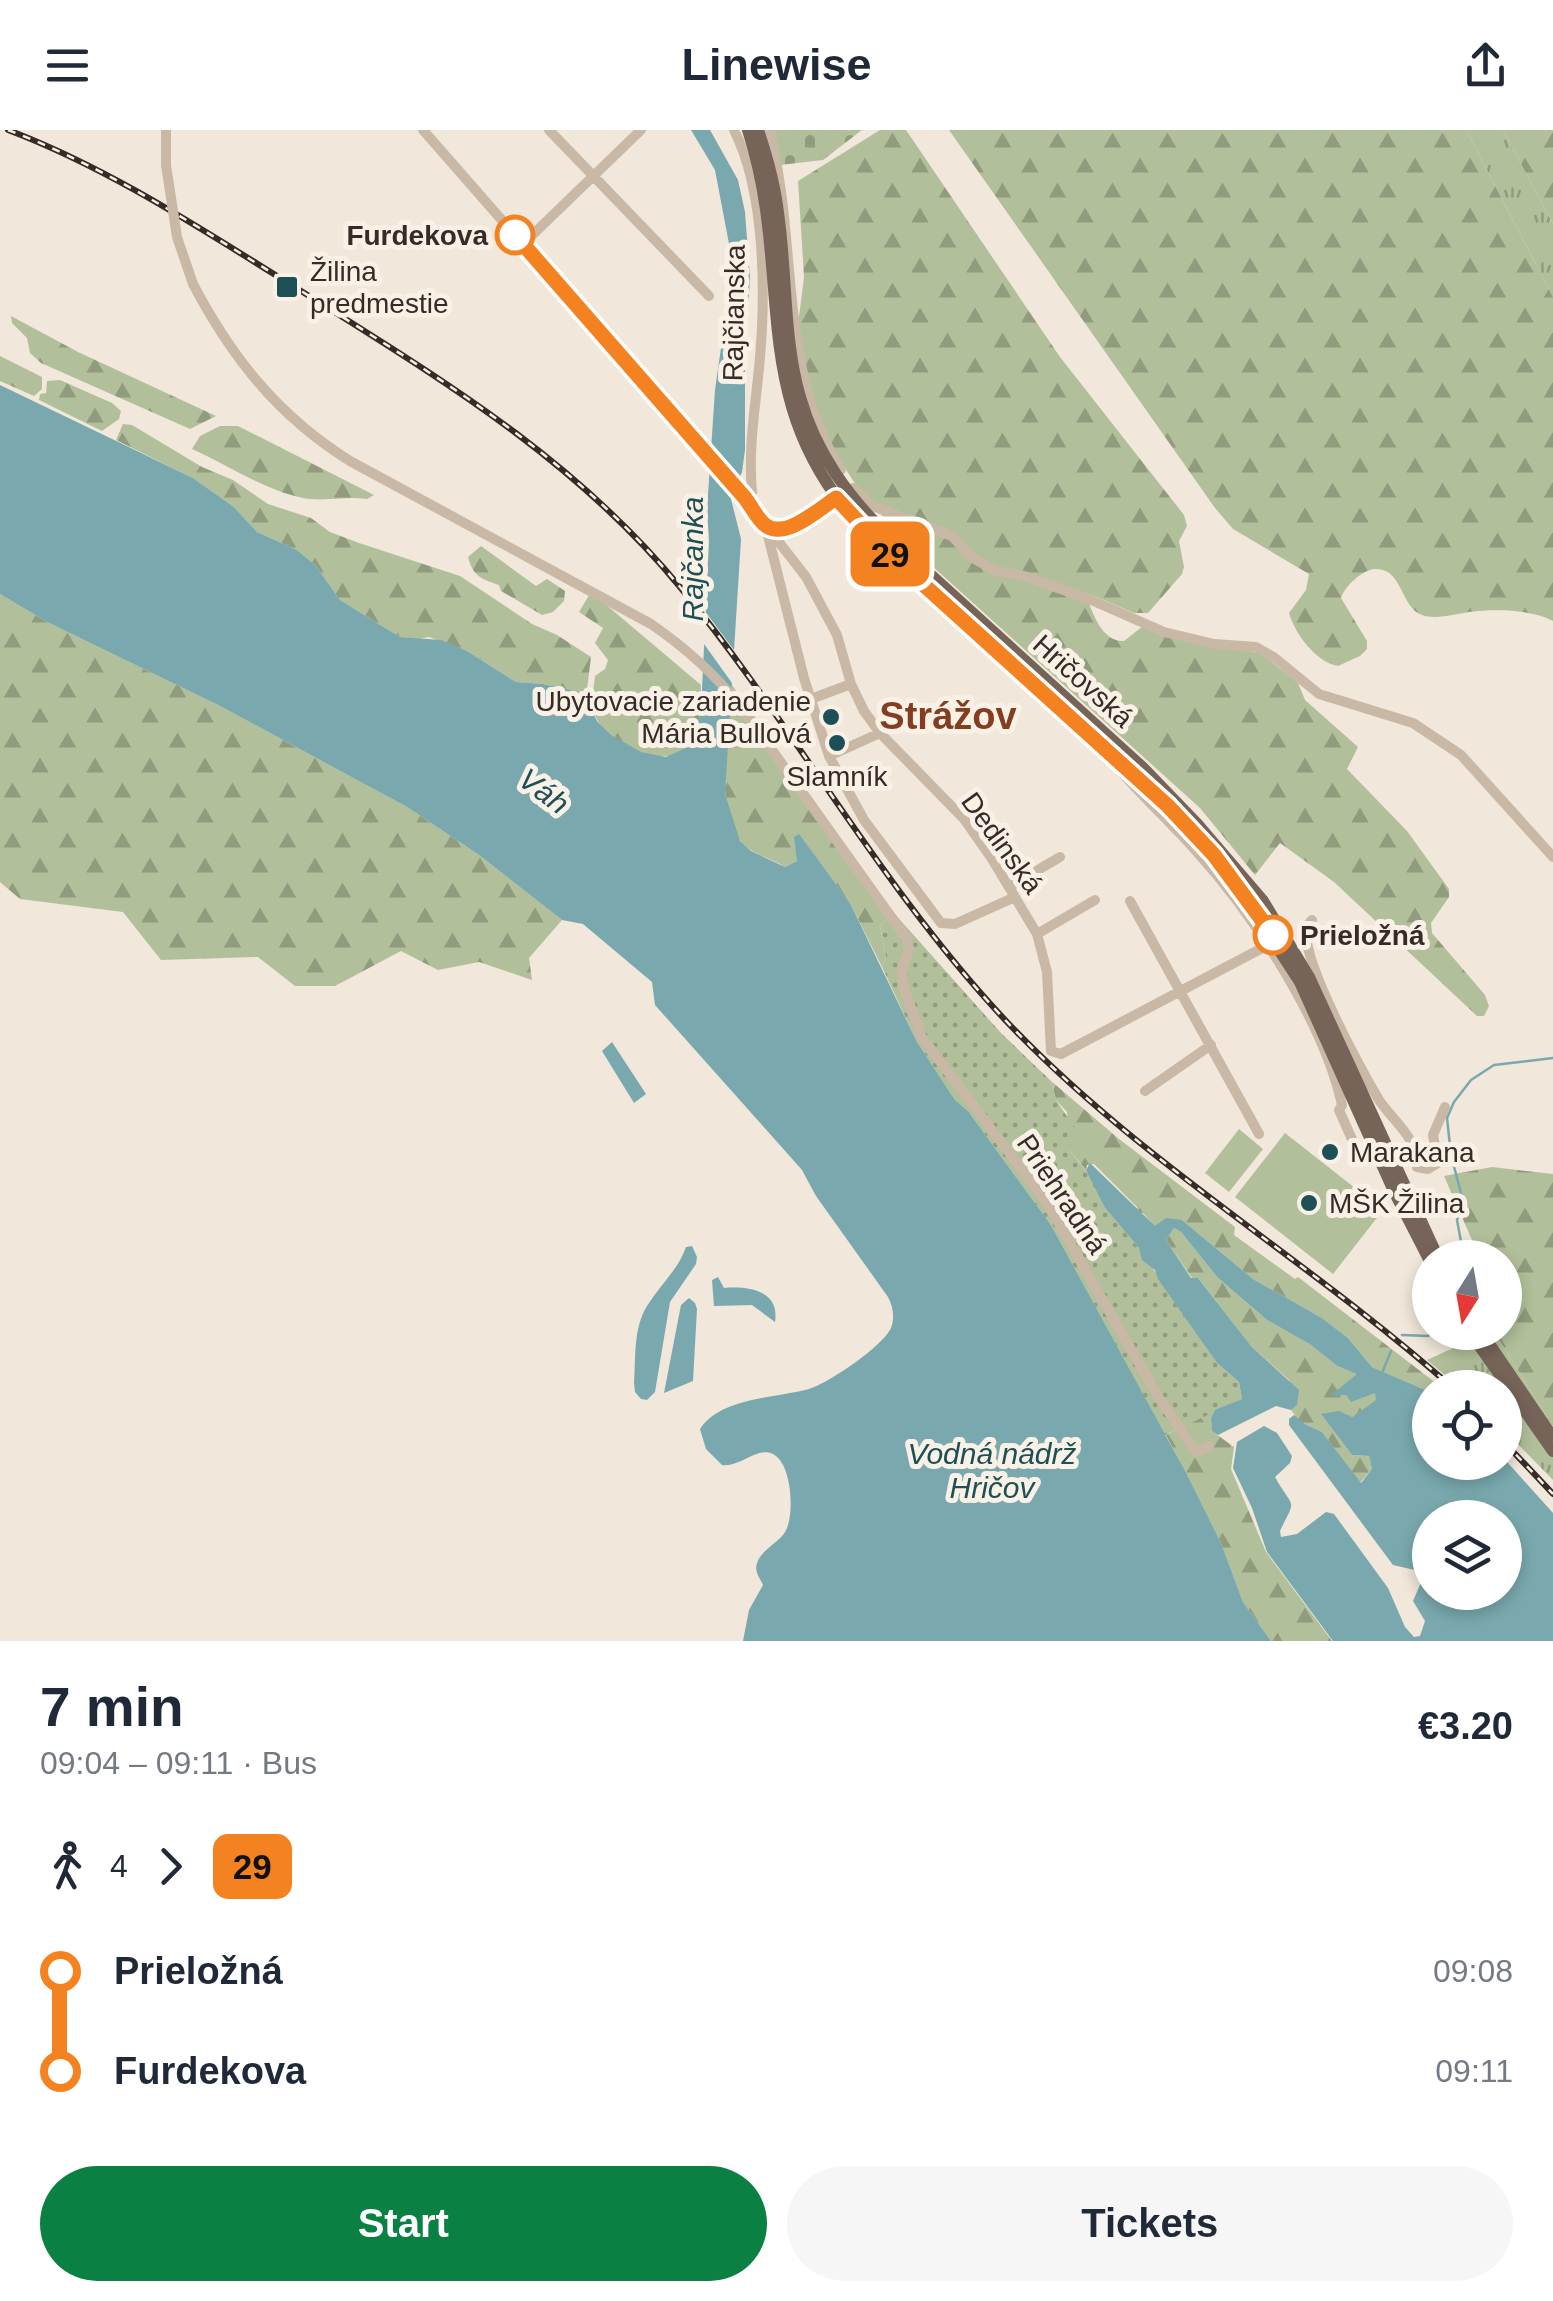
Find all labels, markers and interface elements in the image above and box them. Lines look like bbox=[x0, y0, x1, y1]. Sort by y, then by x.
icon: menu bbox=[40, 38, 95, 93]
icon: share bbox=[1458, 38, 1513, 93]
text: Linewise bbox=[681, 39, 872, 90]
marker: Furdekova bbox=[496, 216, 534, 254]
place label: Furdekova bbox=[346, 220, 488, 251]
street label: Rajčianska bbox=[717, 244, 751, 382]
place label: Žilina predmestie bbox=[310, 256, 449, 319]
marker: Žilina predmestie bbox=[274, 274, 300, 300]
water label: Rajčanka bbox=[676, 496, 709, 622]
line badge: 29 bbox=[845, 522, 935, 586]
text: 29 bbox=[871, 535, 909, 574]
street label: Hričovská bbox=[1027, 628, 1139, 734]
place label: Ubytovacie zariadenie Mária Bullová bbox=[536, 686, 811, 749]
district label: Strážov bbox=[879, 695, 1017, 737]
marker: Ubytovacie zariadenie Mária Bullová bbox=[820, 706, 842, 728]
marker: Slamník bbox=[826, 732, 848, 754]
place label: Slamník bbox=[786, 761, 889, 792]
water label: Váh bbox=[513, 762, 575, 820]
street label: Dedinská bbox=[955, 787, 1049, 900]
marker: Prieložná bbox=[1254, 916, 1292, 954]
place label: Prieložná bbox=[1300, 920, 1425, 951]
street label: Priehradná bbox=[1011, 1129, 1113, 1260]
place label: Marakana bbox=[1350, 1137, 1475, 1168]
marker: Marakana bbox=[1319, 1141, 1341, 1163]
place label: MŠK Žilina bbox=[1329, 1188, 1465, 1219]
marker: MŠK Žilina bbox=[1298, 1192, 1320, 1214]
north arrow bbox=[1412, 1240, 1522, 1350]
map controls bbox=[1412, 1240, 1522, 1610]
button: locate bbox=[1412, 1370, 1522, 1480]
water label: Vodná nádrž Hričov bbox=[907, 1437, 1077, 1504]
button: layers bbox=[1412, 1500, 1522, 1610]
text: 7 min bbox=[40, 1676, 184, 1738]
text: €3.20 bbox=[1418, 1705, 1513, 1747]
text: 09:04 – 09:11 · Bus bbox=[40, 1745, 317, 1781]
icon: walk bbox=[40, 1839, 95, 1894]
icon: forward bbox=[143, 1839, 198, 1894]
text: 29 bbox=[233, 1847, 272, 1886]
text: 4 bbox=[110, 1848, 128, 1884]
text: Prieložná bbox=[114, 1950, 283, 1992]
text: 09:08 bbox=[1433, 1953, 1513, 1989]
text: Furdekova bbox=[114, 2050, 306, 2092]
text: 09:11 bbox=[1435, 2053, 1513, 2089]
button: Start bbox=[40, 2166, 767, 2281]
button: Tickets bbox=[787, 2166, 1513, 2281]

